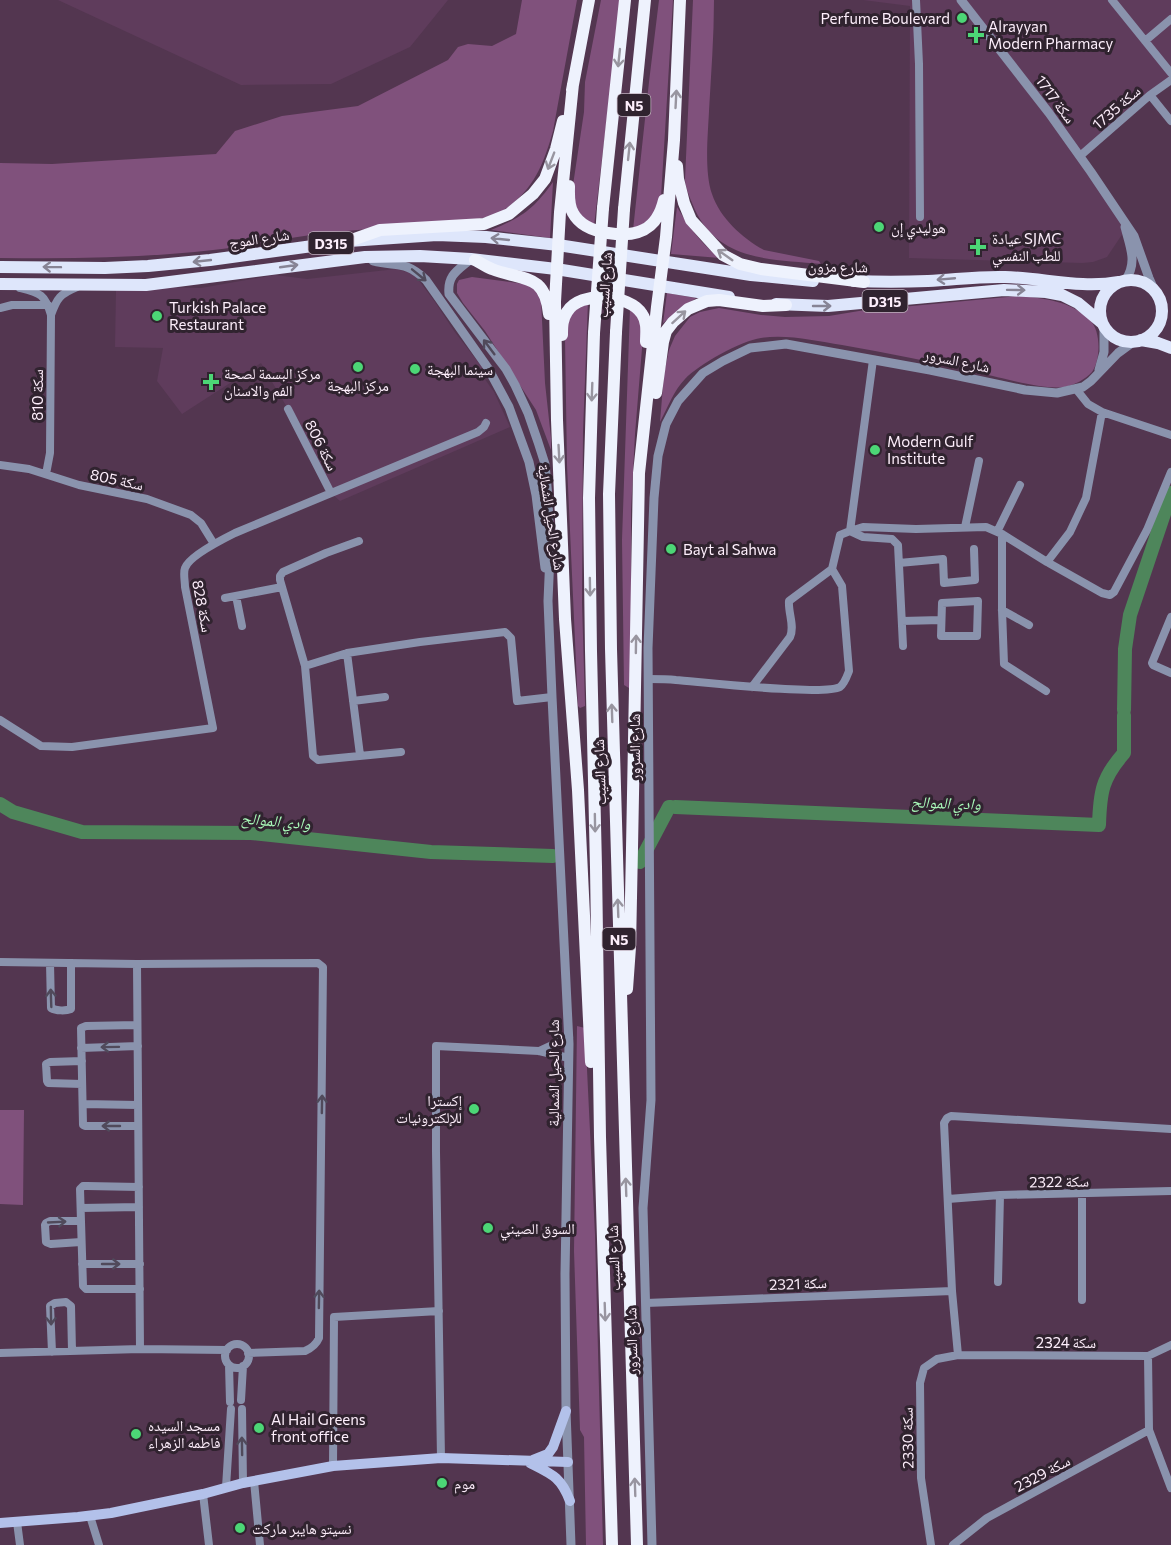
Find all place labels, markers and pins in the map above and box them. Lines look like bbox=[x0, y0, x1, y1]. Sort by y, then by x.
place label: Perfume Boulevard bbox=[820, 9, 950, 27]
marker: Perfume Boulevard bbox=[955, 11, 969, 25]
place label: Alrayyan Modern Pharmacy bbox=[988, 17, 1114, 52]
marker: Alrayyan Modern Pharmacy bbox=[969, 28, 983, 42]
place label: هوليدي إن bbox=[891, 218, 946, 240]
marker: هوليدي إن bbox=[872, 220, 886, 234]
place label: عيادة SJMC للطب النفسي bbox=[992, 229, 1062, 268]
marker: عيادة SJMC للطب النفسي bbox=[969, 238, 987, 256]
place label: Turkish Palace Restaurant bbox=[169, 298, 266, 333]
marker: Turkish Palace Restaurant bbox=[150, 309, 164, 323]
marker: مركز البهجة bbox=[351, 360, 365, 374]
place label: سينما البهجة bbox=[427, 360, 493, 379]
marker: سينما البهجة bbox=[408, 362, 422, 376]
place label: مركز البسمة لصحة الفم والاسنان bbox=[224, 364, 321, 401]
marker: مركز البسمة لصحة الفم والاسنان bbox=[202, 373, 220, 391]
place label: مركز البهجة bbox=[327, 376, 389, 395]
place label: Modern Gulf Institute bbox=[887, 432, 974, 467]
marker: Modern Gulf Institute bbox=[868, 443, 882, 457]
place label: Bayt al Sahwa bbox=[683, 540, 776, 558]
marker: Bayt al Sahwa bbox=[664, 542, 678, 556]
place label: إكسترا للإلكترونيات bbox=[396, 1091, 462, 1127]
marker: إكسترا للإلكترونيات bbox=[467, 1102, 481, 1116]
place label: السوق الصيني bbox=[500, 1219, 575, 1241]
marker: السوق الصيني bbox=[481, 1221, 495, 1235]
place label: Al Hail Greens front office bbox=[271, 1410, 366, 1445]
place label: مسجد السيده فاطمه الزهراء bbox=[148, 1416, 220, 1452]
marker: Al Hail Greens front office bbox=[252, 1421, 266, 1435]
marker: مسجد السيده فاطمه الزهراء bbox=[129, 1427, 143, 1441]
place label: موم bbox=[454, 1474, 475, 1494]
marker: موم bbox=[435, 1476, 449, 1490]
place label: نسيتو هايبر ماركت bbox=[252, 1519, 352, 1538]
marker: نسيتو هايبر ماركت bbox=[233, 1521, 247, 1535]

